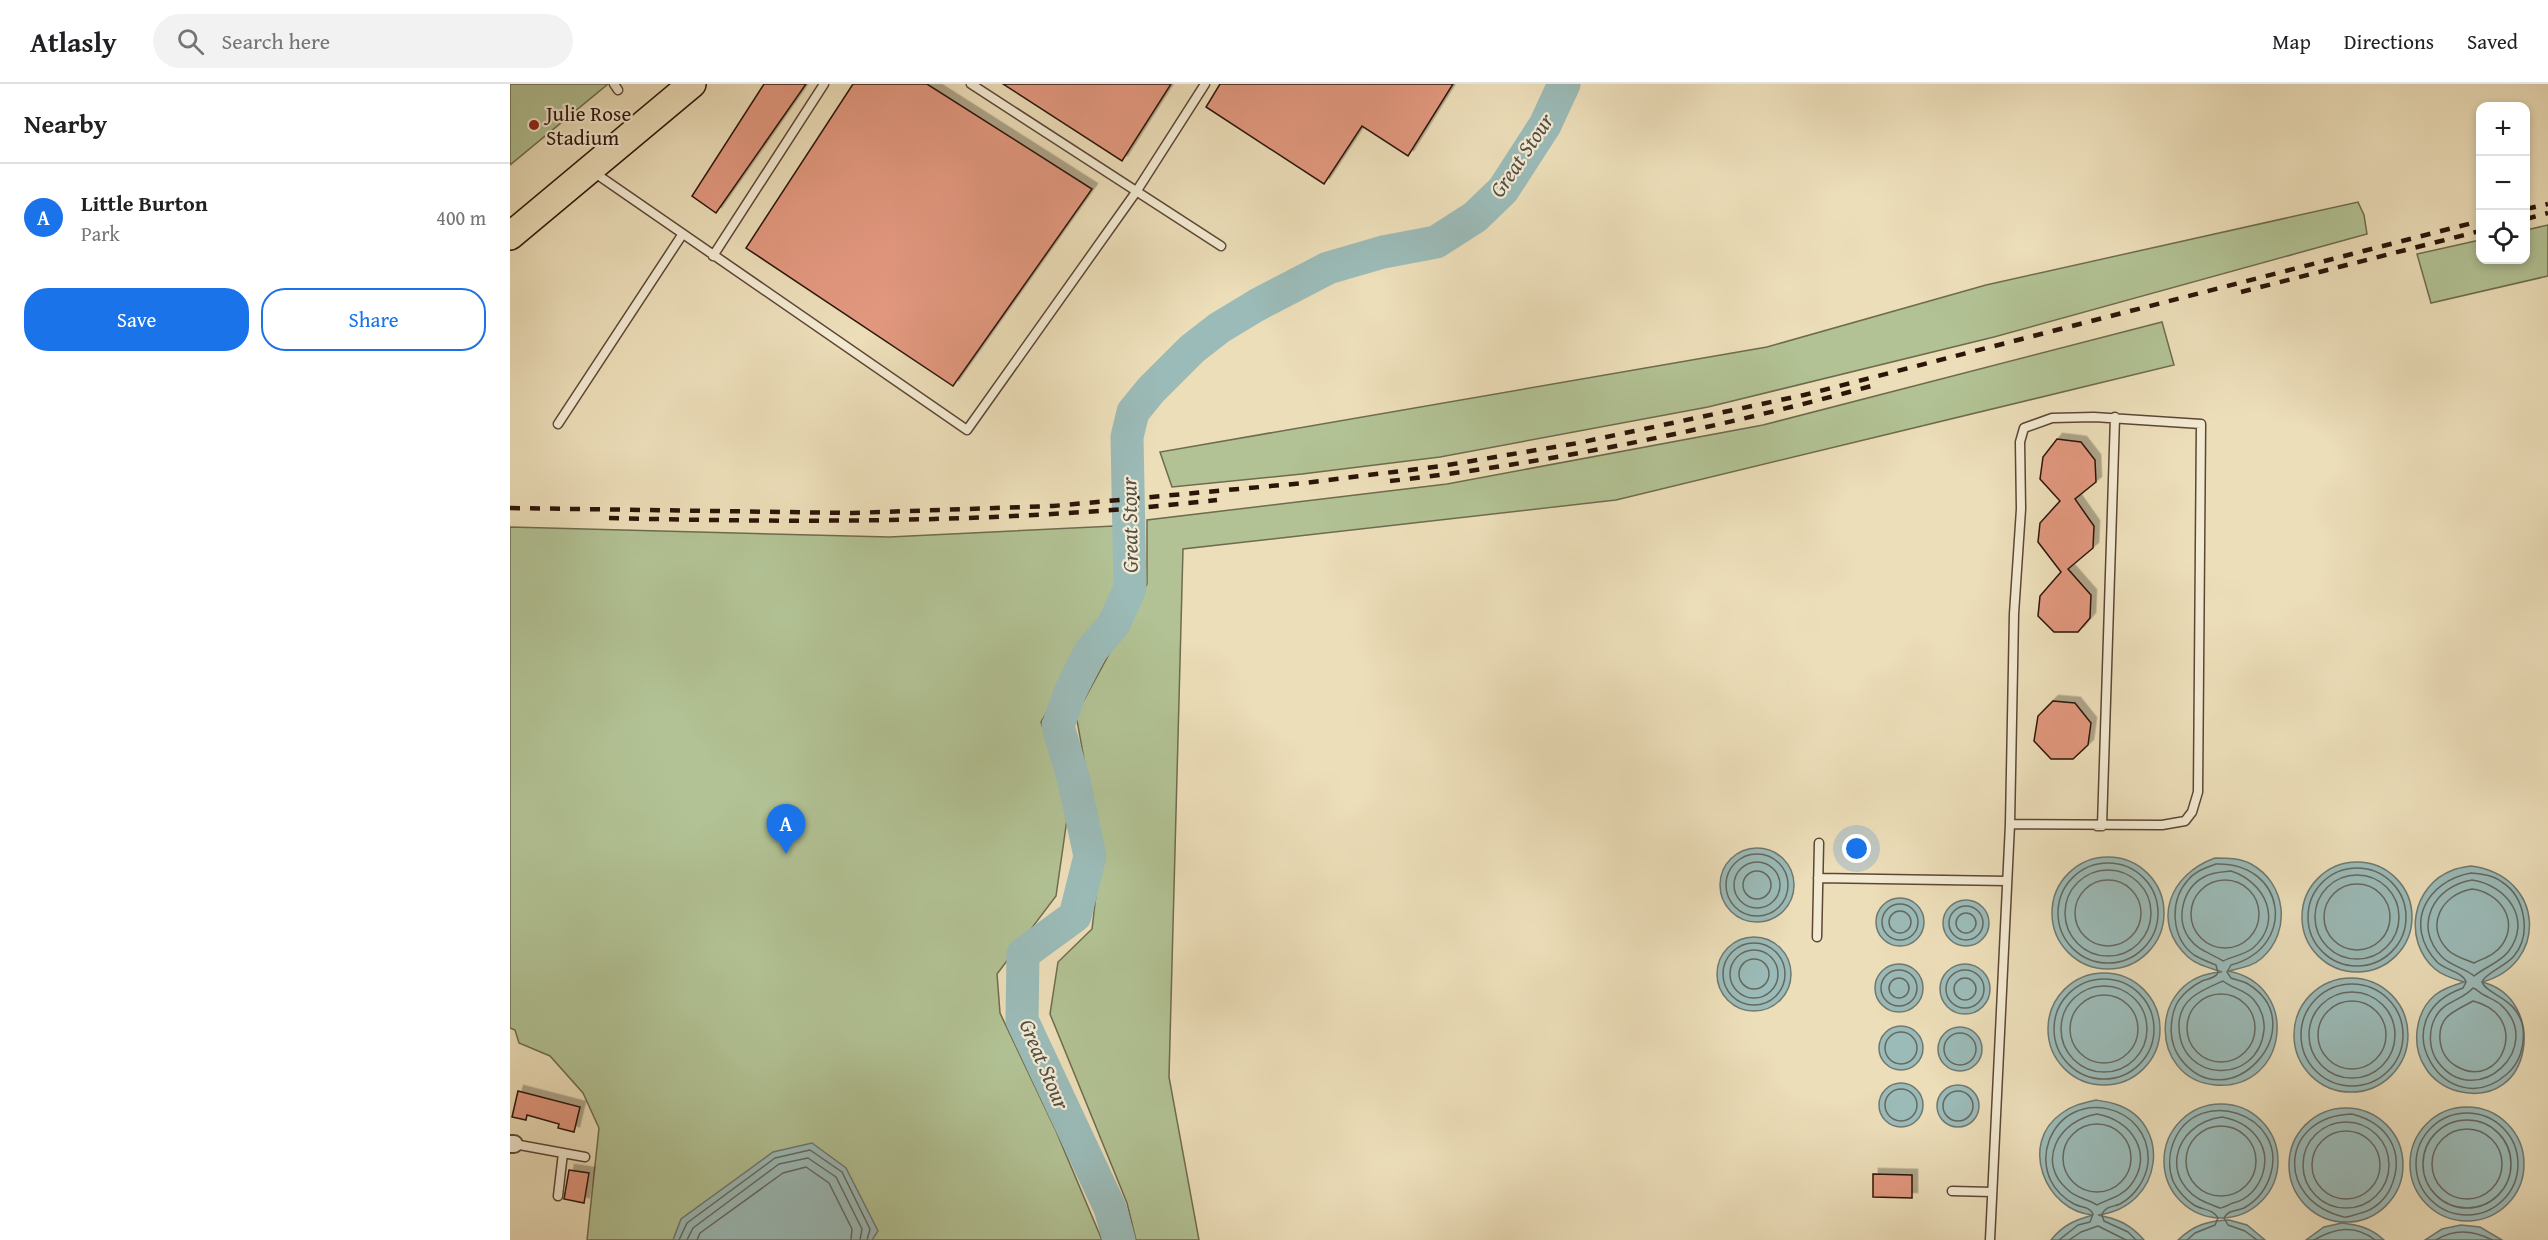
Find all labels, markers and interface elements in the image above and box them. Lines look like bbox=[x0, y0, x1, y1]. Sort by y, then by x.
search box bbox=[153, 14, 573, 68]
text: Atlasly bbox=[30, 21, 117, 62]
icon: search bbox=[174, 25, 207, 58]
text: Search here bbox=[222, 25, 330, 57]
text: Map bbox=[2272, 26, 2311, 57]
text: Directions bbox=[2344, 26, 2434, 57]
text: Saved bbox=[2467, 26, 2518, 57]
place label: Julie Rose Stadium bbox=[543, 98, 631, 153]
map controls bbox=[2476, 102, 2530, 264]
button: + bbox=[2476, 102, 2530, 156]
text: Nearby bbox=[24, 104, 107, 143]
water label: Great Stour bbox=[1481, 106, 1561, 204]
marker: Julie Rose Stadium bbox=[527, 118, 541, 132]
button: − bbox=[2476, 156, 2530, 210]
text: Little Burton bbox=[81, 187, 208, 219]
text: A bbox=[37, 203, 50, 232]
text: 400 m bbox=[436, 203, 486, 232]
button: locate bbox=[2476, 210, 2530, 264]
text: Park bbox=[81, 219, 120, 248]
button: Save bbox=[24, 288, 249, 351]
button: Share bbox=[261, 288, 486, 351]
water label: Great Stour bbox=[1112, 476, 1146, 573]
pin: A bbox=[766, 804, 806, 854]
your location bbox=[1842, 834, 1871, 863]
water label: Great Stour bbox=[1012, 1014, 1079, 1115]

